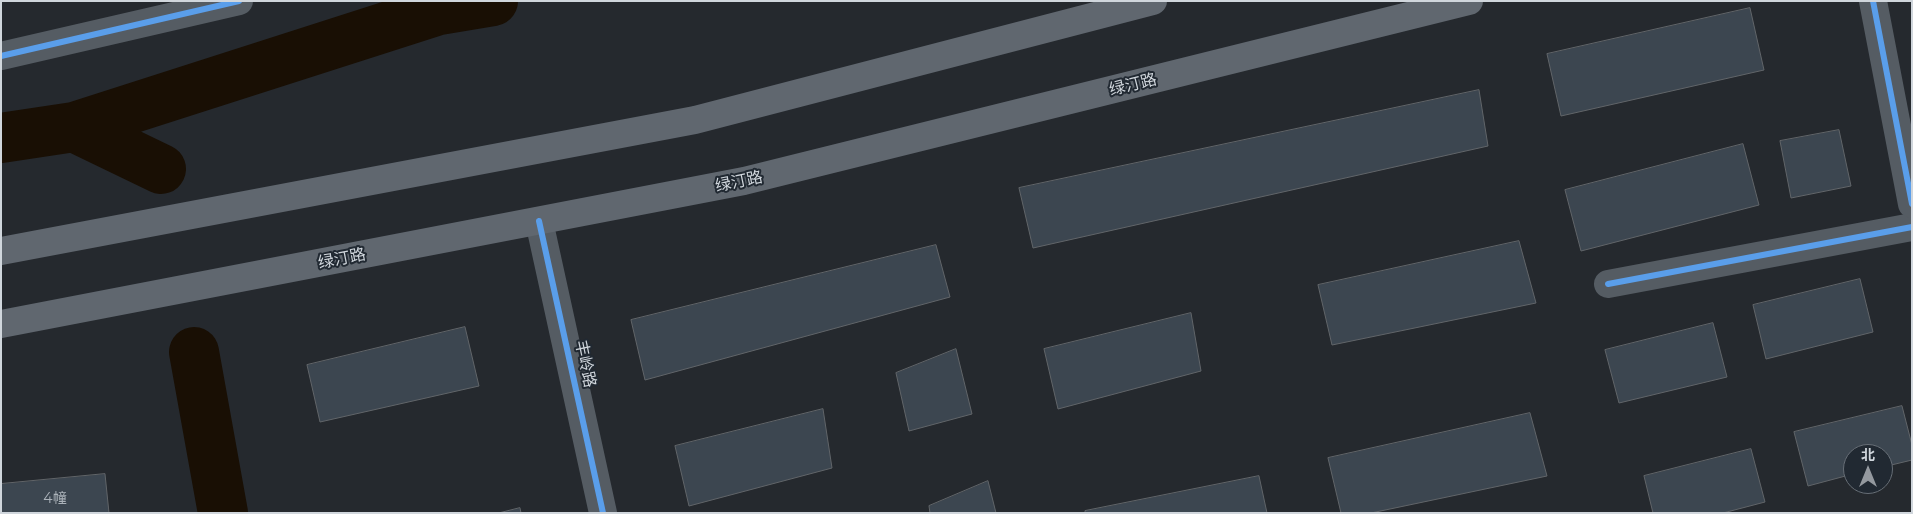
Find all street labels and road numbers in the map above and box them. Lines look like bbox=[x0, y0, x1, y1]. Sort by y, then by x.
street label: 绿汀路 bbox=[1107, 70, 1159, 100]
street label: 绿汀路 bbox=[714, 168, 764, 196]
street label: 绿汀路 bbox=[317, 245, 367, 273]
street label: 丰岭路 bbox=[571, 339, 599, 389]

